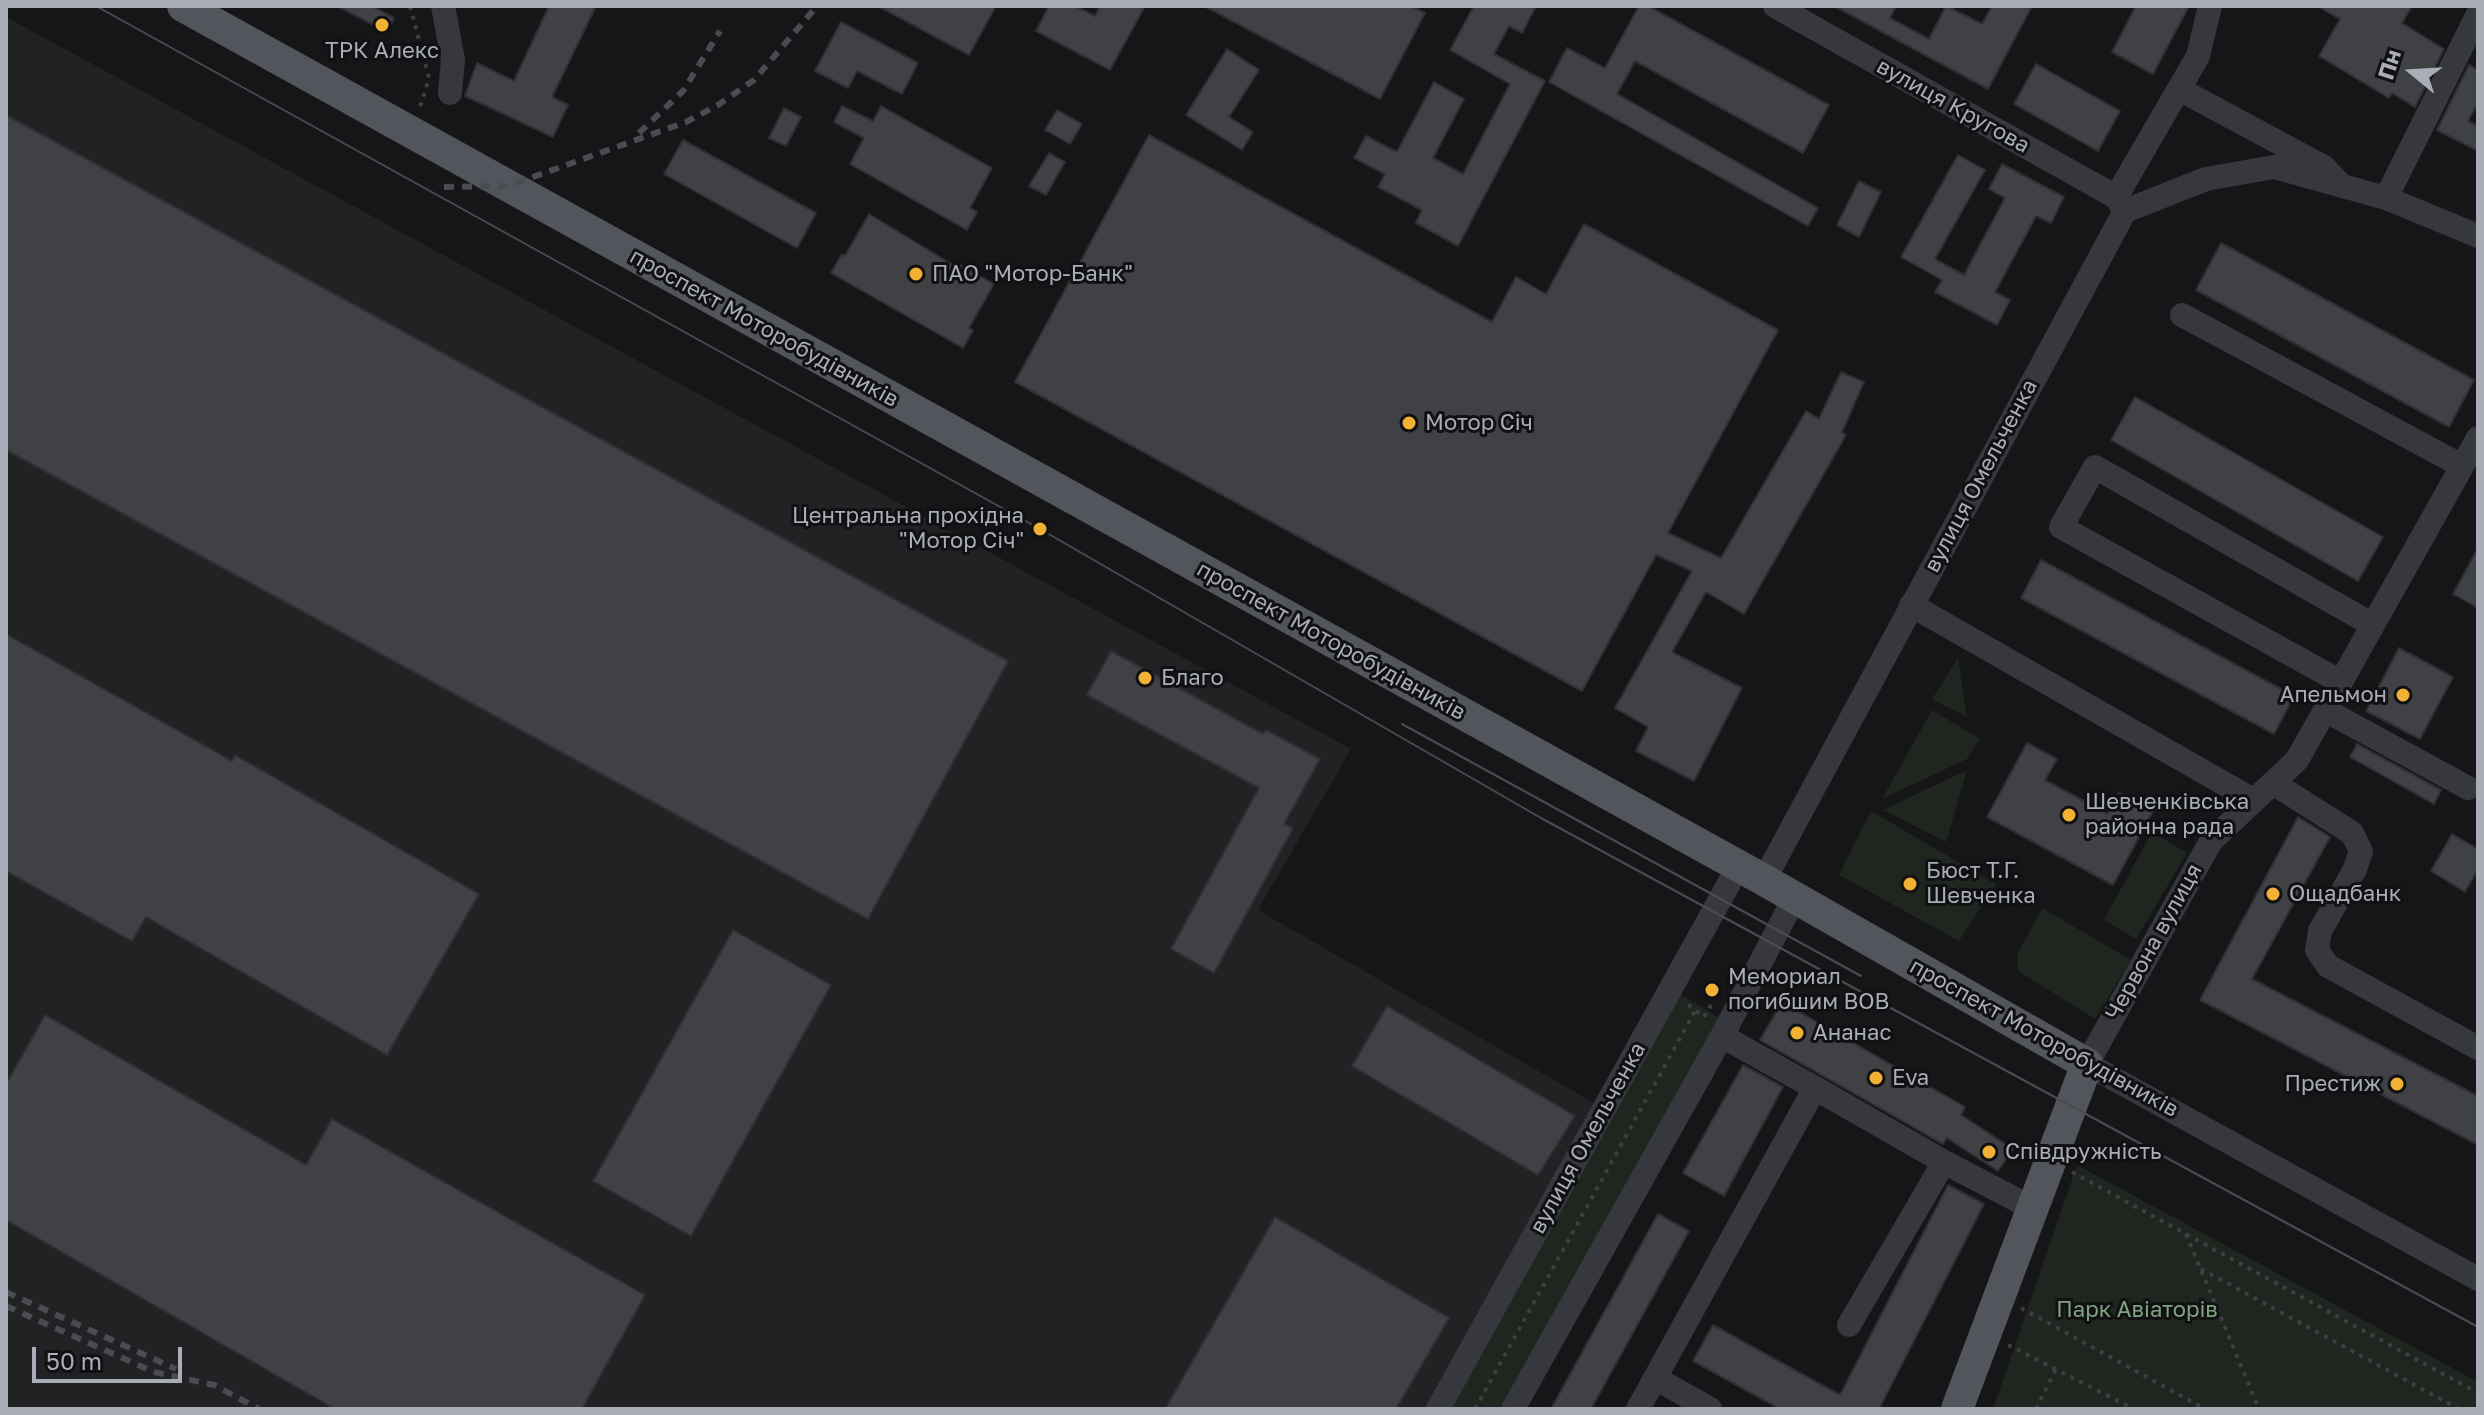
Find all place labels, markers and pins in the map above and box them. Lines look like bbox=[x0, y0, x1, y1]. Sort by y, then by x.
marker: ТРК Алекс bbox=[373, 16, 391, 34]
place label: ТРК Алекс bbox=[325, 38, 439, 64]
place label: ПАО "Мотор-Банк" bbox=[932, 261, 1133, 287]
marker: ПАО "Мотор-Банк" bbox=[907, 265, 925, 283]
place label: Мотор Січ bbox=[1425, 410, 1533, 436]
marker: Мотор Січ bbox=[1400, 414, 1418, 432]
place label: Центральна прохідна "Мотор Січ" bbox=[792, 503, 1024, 554]
marker: Центральна прохідна "Мотор Січ" bbox=[1031, 520, 1049, 538]
place label: Благо bbox=[1161, 665, 1224, 691]
marker: Благо bbox=[1136, 669, 1154, 687]
place label: Апельмон bbox=[2280, 682, 2387, 708]
marker: Апельмон bbox=[2394, 686, 2412, 704]
place label: Шевченківська районна рада bbox=[2085, 789, 2249, 840]
marker: Шевченківська районна рада bbox=[2060, 806, 2078, 824]
place label: Бюст Т.Г. Шевченка bbox=[1926, 858, 2036, 910]
marker: Бюст Т.Г. Шевченка bbox=[1901, 875, 1919, 893]
place label: Ощадбанк bbox=[2289, 881, 2401, 907]
marker: Ощадбанк bbox=[2264, 885, 2282, 903]
place label: Мемориал погибшим ВОВ bbox=[1728, 964, 1889, 1016]
marker: Мемориал погибшим ВОВ bbox=[1703, 981, 1721, 999]
place label: Ананас bbox=[1813, 1020, 1891, 1046]
marker: Ананас bbox=[1788, 1024, 1806, 1042]
place label: Eva bbox=[1892, 1065, 1929, 1091]
marker: Eva bbox=[1867, 1069, 1885, 1087]
place label: Престиж bbox=[2284, 1071, 2381, 1097]
marker: Престиж bbox=[2388, 1075, 2406, 1093]
place label: Співдружність bbox=[2005, 1139, 2162, 1165]
marker: Співдружність bbox=[1980, 1143, 1998, 1161]

